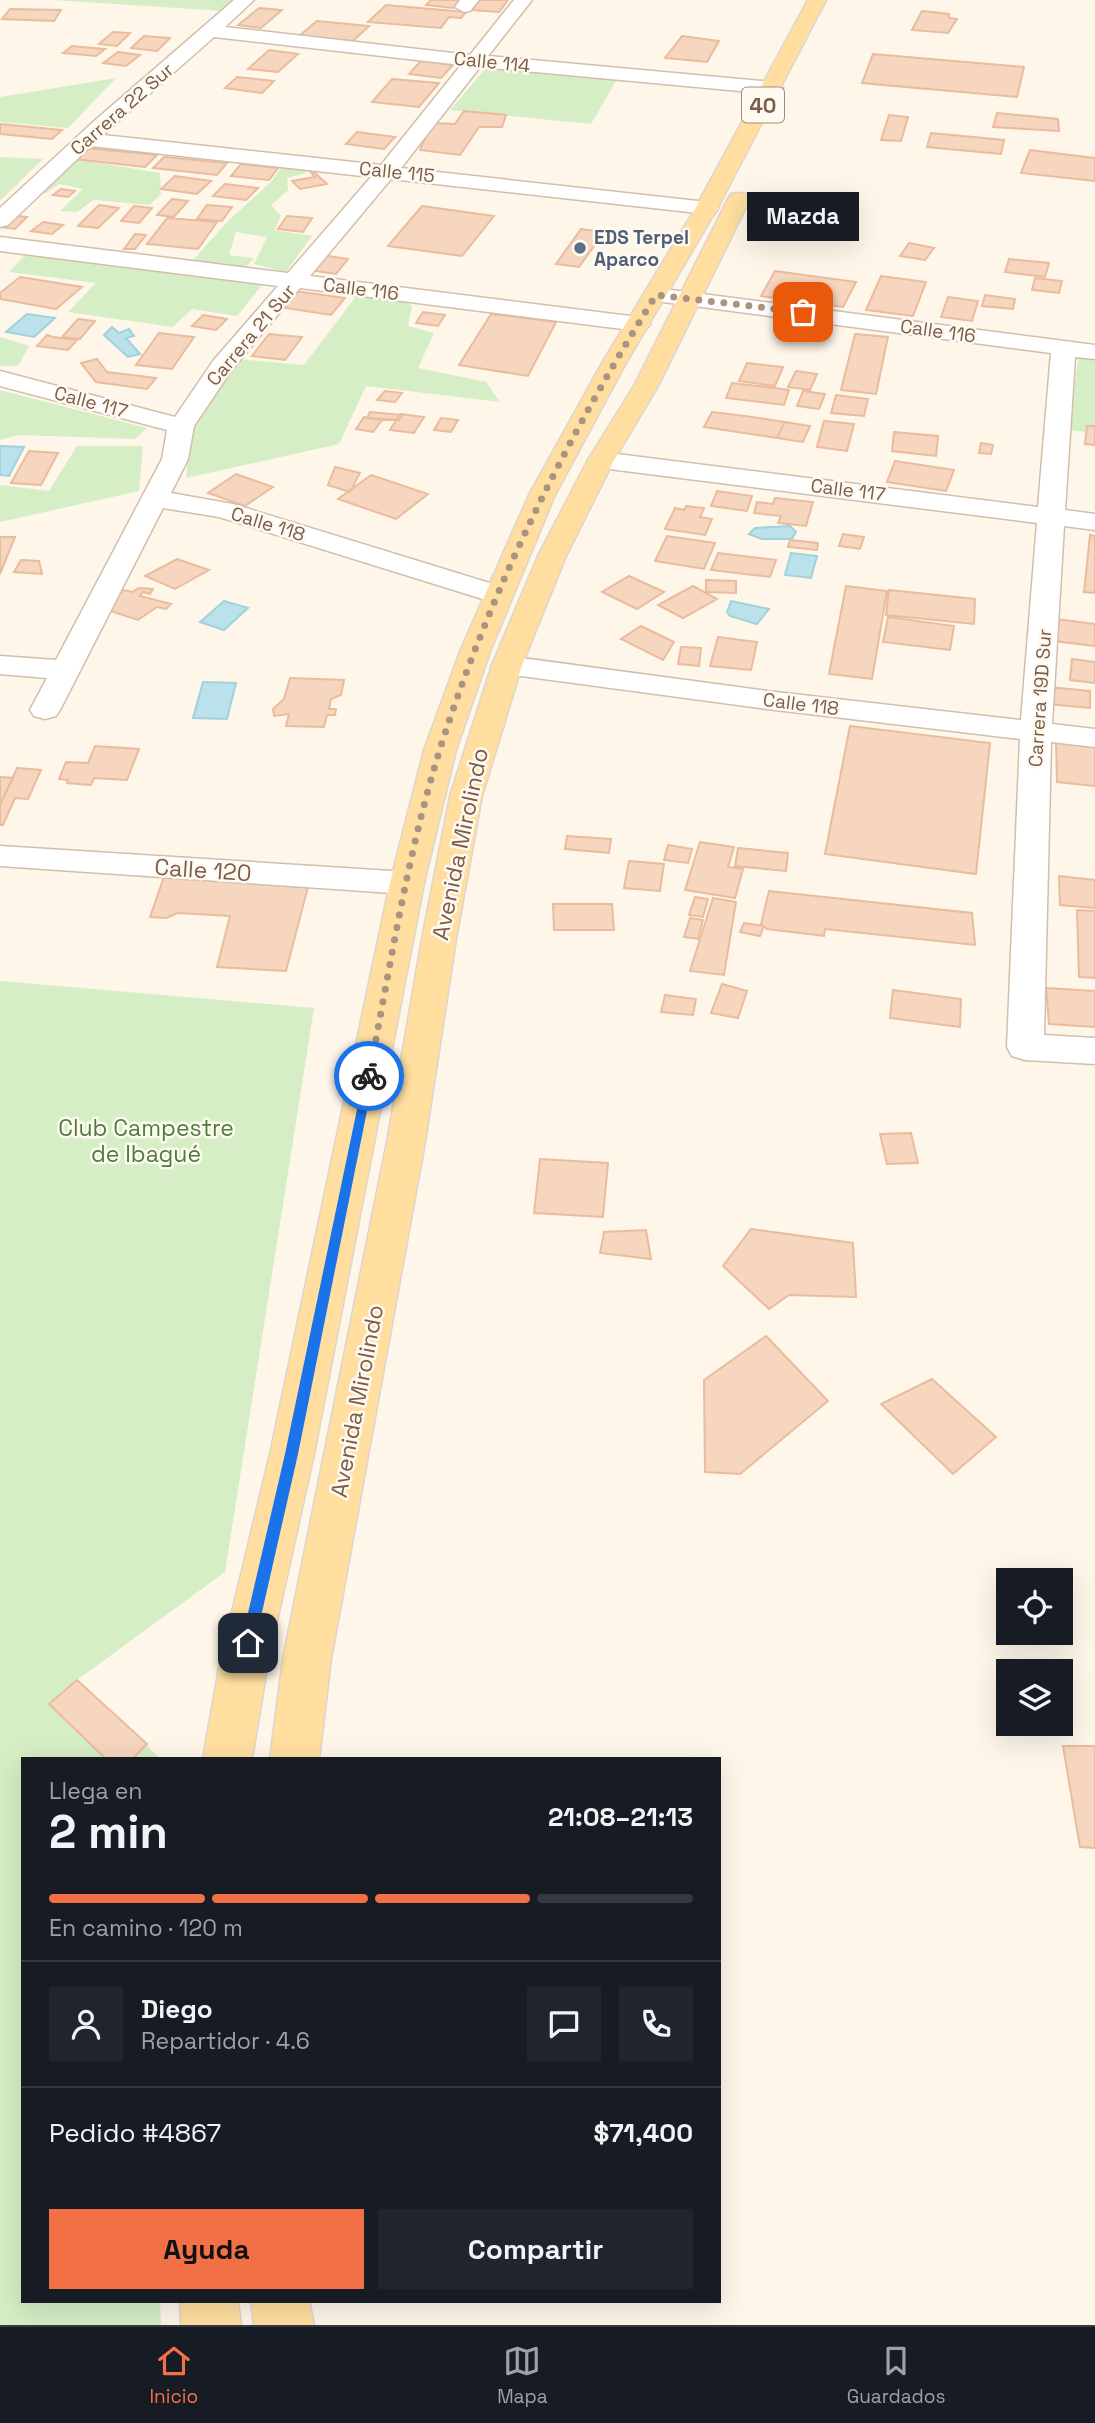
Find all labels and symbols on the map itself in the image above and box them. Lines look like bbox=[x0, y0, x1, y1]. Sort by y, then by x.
street label: Calle 114 bbox=[453, 46, 531, 78]
street label: Carrera 22 Sur bbox=[65, 57, 179, 161]
road number: 40 bbox=[742, 88, 784, 122]
street label: Calle 115 bbox=[358, 156, 436, 188]
callout: Mazda bbox=[747, 193, 859, 242]
place label: EDS Terpel Aparco bbox=[594, 225, 689, 272]
marker: EDS Terpel Aparco bbox=[572, 240, 588, 256]
street label: Calle 116 bbox=[322, 272, 400, 306]
street label: Carrera 21 Sur bbox=[201, 279, 301, 391]
pin bbox=[773, 282, 833, 342]
street label: Calle 116 bbox=[899, 313, 977, 349]
street label: Calle 117 bbox=[51, 380, 131, 424]
street label: Calle 117 bbox=[809, 473, 887, 507]
street label: Calle 118 bbox=[228, 501, 308, 547]
street label: Carrera 19D Sur bbox=[1023, 628, 1057, 768]
street label: Calle 118 bbox=[762, 687, 840, 721]
street label: Avenida Mirolindo bbox=[425, 745, 495, 943]
street label: Calle 120 bbox=[154, 852, 252, 888]
courier bbox=[334, 1041, 404, 1111]
park label: Club Campestre de Ibagué bbox=[58, 1113, 234, 1169]
street label: Avenida Mirolindo bbox=[324, 1302, 390, 1500]
pin bbox=[218, 1613, 278, 1673]

